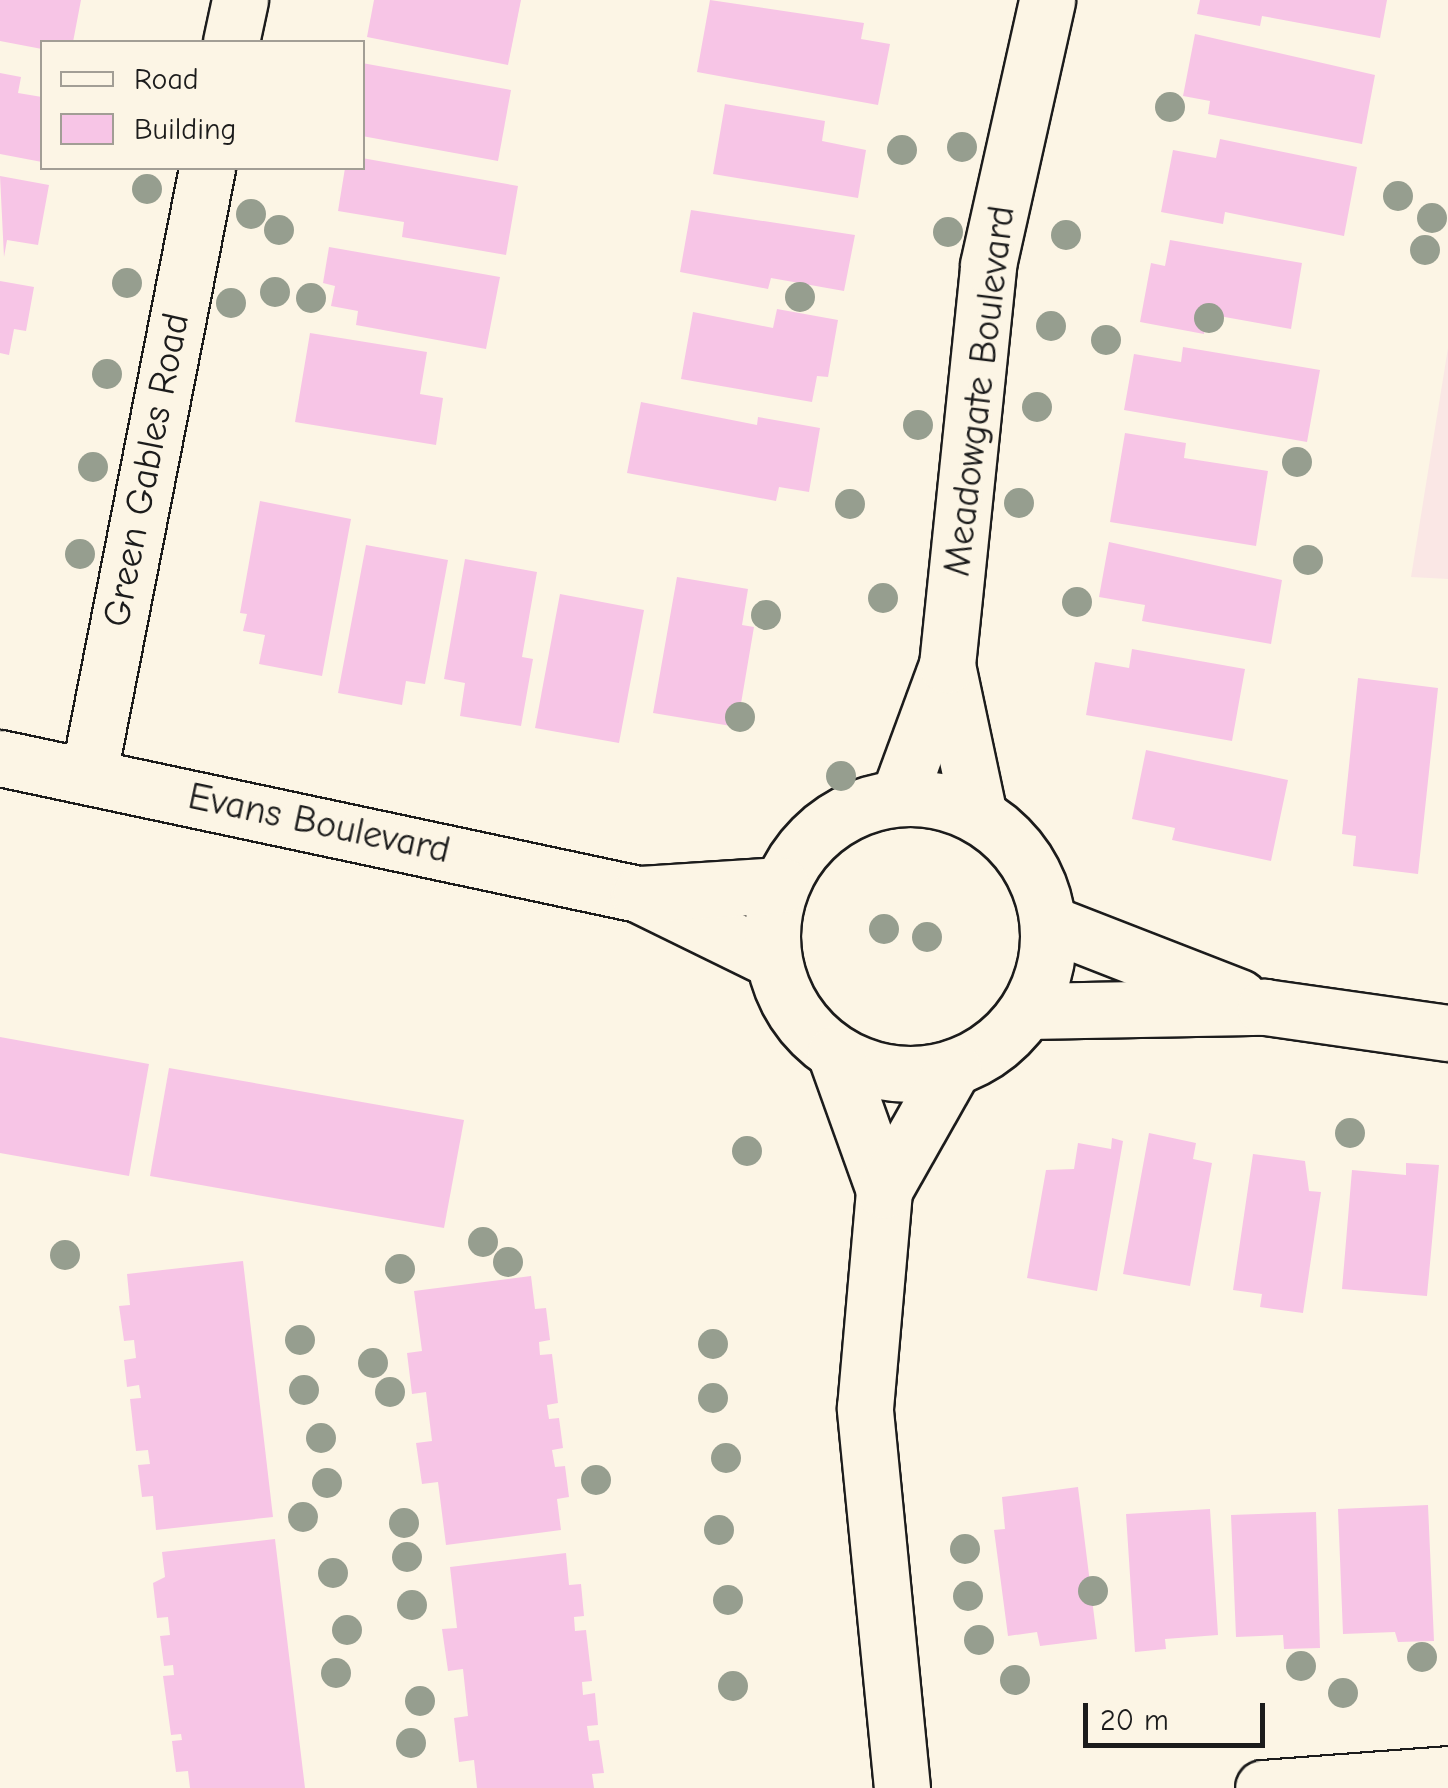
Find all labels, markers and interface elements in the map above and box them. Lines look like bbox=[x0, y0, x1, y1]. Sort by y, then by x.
legend bbox=[40, 40, 365, 170]
text: Road bbox=[134, 62, 199, 97]
text: Building bbox=[134, 112, 237, 147]
street label: Meadowgate Boulevard bbox=[935, 203, 1025, 579]
street label: Green Gables Road bbox=[94, 309, 200, 631]
street label: Evans Boulevard bbox=[184, 774, 454, 874]
scale bar bbox=[1088, 1683, 1270, 1745]
text: 20 m bbox=[1100, 1703, 1169, 1738]

